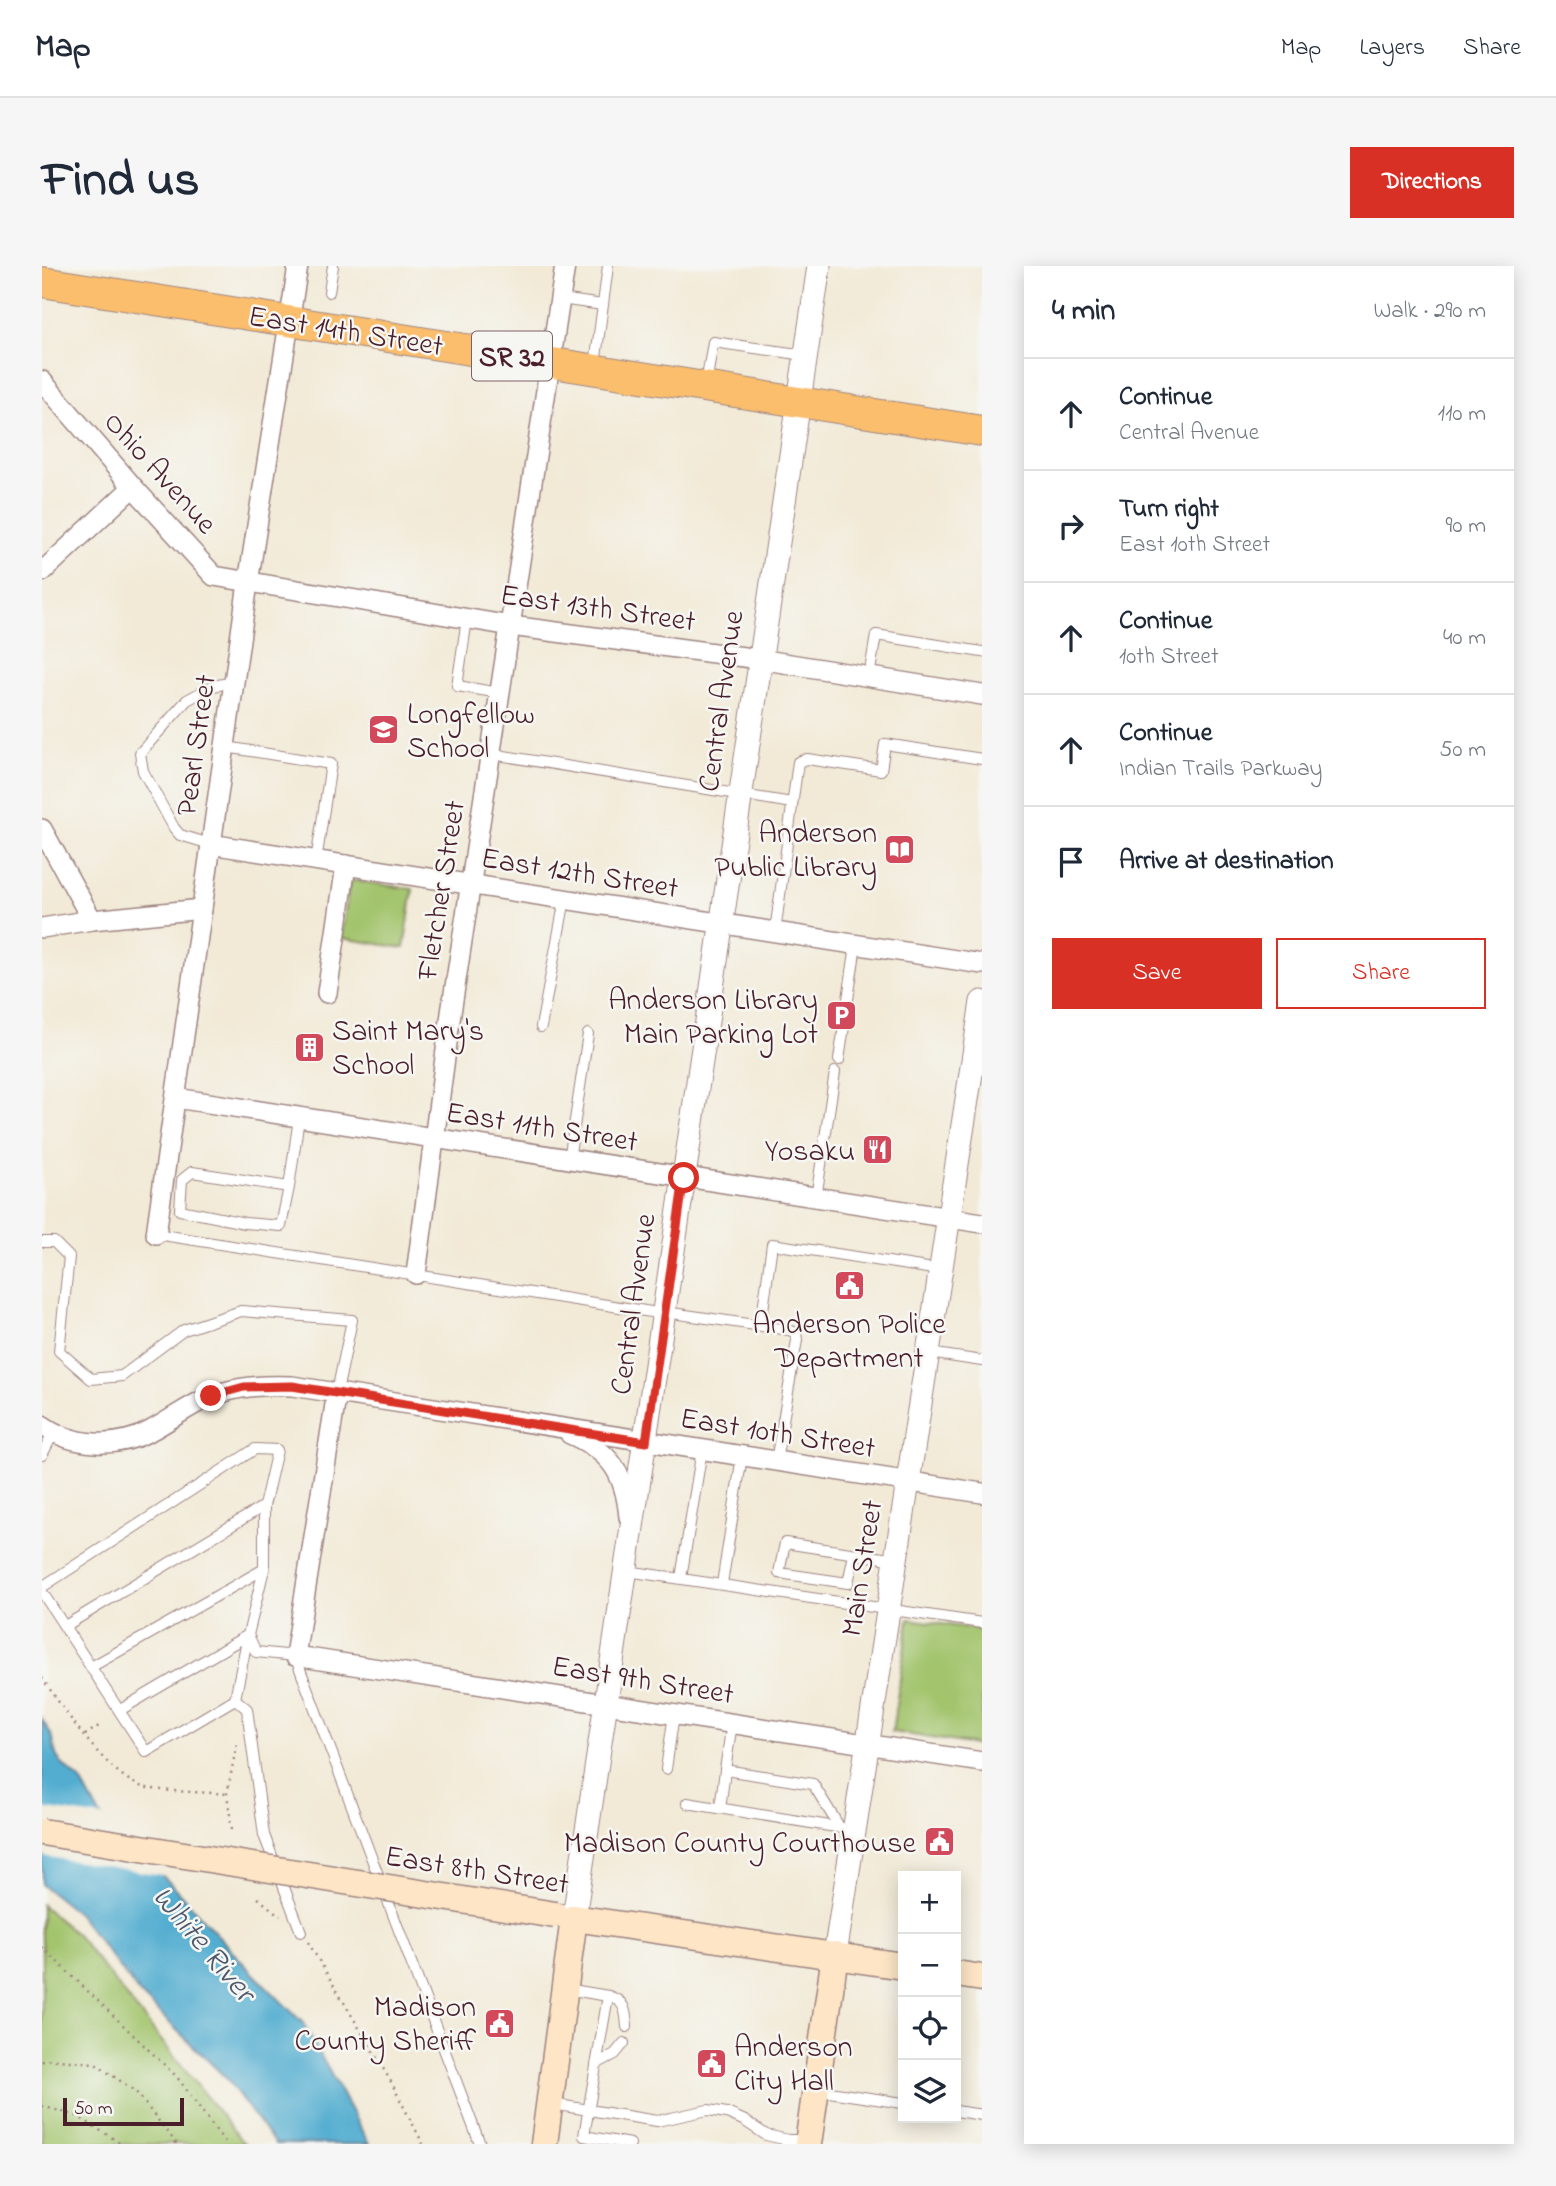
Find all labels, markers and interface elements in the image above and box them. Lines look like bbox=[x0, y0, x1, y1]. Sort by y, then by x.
text: Map bbox=[35, 24, 91, 72]
text: Map bbox=[1281, 31, 1321, 66]
text: Layers bbox=[1359, 31, 1425, 66]
text: Share bbox=[1463, 31, 1521, 66]
text: Find us bbox=[42, 146, 199, 218]
button: Directions bbox=[1350, 147, 1514, 218]
text: 4 min bbox=[1052, 290, 1115, 334]
text: Walk · 290 m bbox=[1374, 295, 1486, 328]
street label: East 14th Street bbox=[245, 296, 446, 370]
road number: SR 32 bbox=[472, 332, 552, 380]
text: Continue bbox=[1119, 379, 1212, 417]
icon: ahead bbox=[1052, 395, 1090, 433]
text: 110 m bbox=[1438, 398, 1486, 431]
street label: Ohio Avenue bbox=[92, 403, 226, 546]
text: Central Avenue bbox=[1119, 417, 1259, 450]
text: Turn right bbox=[1119, 491, 1219, 529]
icon: right bbox=[1052, 507, 1090, 545]
text: 90 m bbox=[1446, 510, 1486, 543]
text: East 10th Street bbox=[1119, 529, 1270, 562]
street label: East 13th Street bbox=[497, 575, 698, 645]
text: Continue bbox=[1119, 603, 1212, 641]
street label: Central Avenue bbox=[688, 607, 758, 795]
icon: ahead bbox=[1052, 619, 1090, 657]
text: 40 m bbox=[1443, 622, 1486, 655]
text: 10th Street bbox=[1119, 641, 1219, 674]
street label: Pearl Street bbox=[166, 672, 230, 819]
place label: Longfellow School bbox=[407, 694, 535, 772]
school or university icon: Longfellow School bbox=[367, 713, 401, 747]
text: Continue bbox=[1119, 715, 1212, 753]
icon: ahead bbox=[1052, 731, 1090, 769]
text: 50 m bbox=[1439, 734, 1486, 767]
text: Indian Trails Parkway bbox=[1119, 753, 1322, 786]
street label: Fletcher Street bbox=[407, 797, 479, 984]
place label: Anderson Public Library bbox=[714, 813, 877, 891]
library icon: Anderson Public Library bbox=[883, 832, 917, 866]
street label: East 12th Street bbox=[478, 838, 681, 912]
icon: arrive bbox=[1052, 843, 1090, 881]
text: Arrive at destination bbox=[1119, 843, 1334, 881]
button: Save bbox=[1052, 938, 1262, 1009]
button: Share bbox=[1276, 938, 1486, 1009]
place label: Anderson Library Main Parking Lot bbox=[608, 980, 818, 1058]
parking icon: Anderson Library Main Parking Lot bbox=[824, 999, 858, 1033]
place label: Saint Mary's School bbox=[332, 1011, 484, 1089]
building icon: Saint Mary's School bbox=[292, 1030, 326, 1064]
street label: East 11th Street bbox=[442, 1092, 641, 1166]
place label: Yosaku bbox=[765, 1131, 855, 1175]
restaurant icon: Yosaku bbox=[861, 1133, 895, 1167]
route start bbox=[668, 1162, 699, 1193]
street label: Central Avenue bbox=[600, 1210, 670, 1398]
public building icon: Anderson Police Department bbox=[832, 1268, 866, 1302]
place label: Anderson Police Department bbox=[752, 1304, 946, 1382]
route end bbox=[195, 1380, 226, 1411]
street label: East 10th Street bbox=[677, 1398, 878, 1472]
street label: Main Street bbox=[831, 1497, 896, 1640]
street label: East 9th Street bbox=[548, 1646, 737, 1718]
place label: Madison County Courthouse bbox=[564, 1823, 917, 1867]
public building icon: Madison County Courthouse bbox=[922, 1825, 956, 1859]
street label: East 8th Street bbox=[381, 1836, 572, 1908]
map controls bbox=[898, 1871, 961, 2123]
button: + bbox=[898, 1871, 961, 1934]
water label: White River bbox=[139, 1877, 268, 2017]
button: − bbox=[898, 1934, 961, 1997]
place label: Madison County Sheriff bbox=[295, 1987, 476, 2065]
button: locate bbox=[898, 1997, 961, 2060]
public building icon: Madison County Sheriff bbox=[482, 2006, 516, 2040]
place label: Anderson City Hall bbox=[734, 2027, 853, 2105]
public building icon: Anderson City Hall bbox=[694, 2046, 728, 2080]
button: layers bbox=[898, 2060, 961, 2123]
scale bar bbox=[63, 2095, 184, 2127]
text: 50 m bbox=[74, 2096, 113, 2123]

